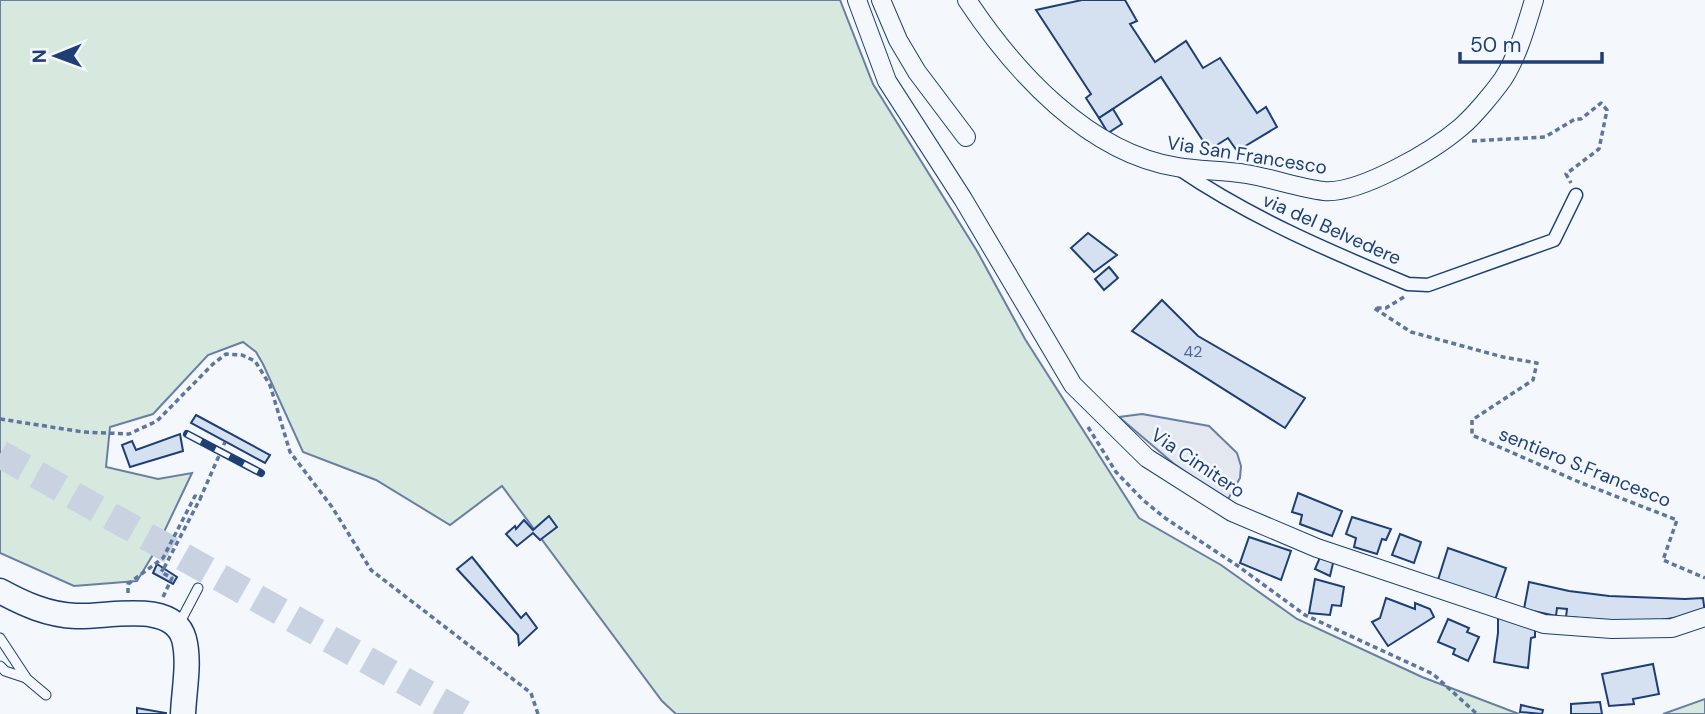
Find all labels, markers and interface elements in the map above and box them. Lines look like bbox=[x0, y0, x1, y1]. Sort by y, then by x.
north arrow bbox=[21, 21, 91, 91]
scale bar bbox=[1460, 21, 1602, 65]
text: 50 m bbox=[1470, 31, 1521, 59]
text: N bbox=[27, 49, 52, 63]
street label: Via San Francesco bbox=[1165, 130, 1329, 180]
street label: via del Belvedere bbox=[1259, 187, 1405, 271]
house number: 42 bbox=[1184, 341, 1202, 362]
street label: sentiero S.Francesco bbox=[1495, 421, 1675, 513]
street label: Via Cimitero bbox=[1146, 422, 1250, 504]

